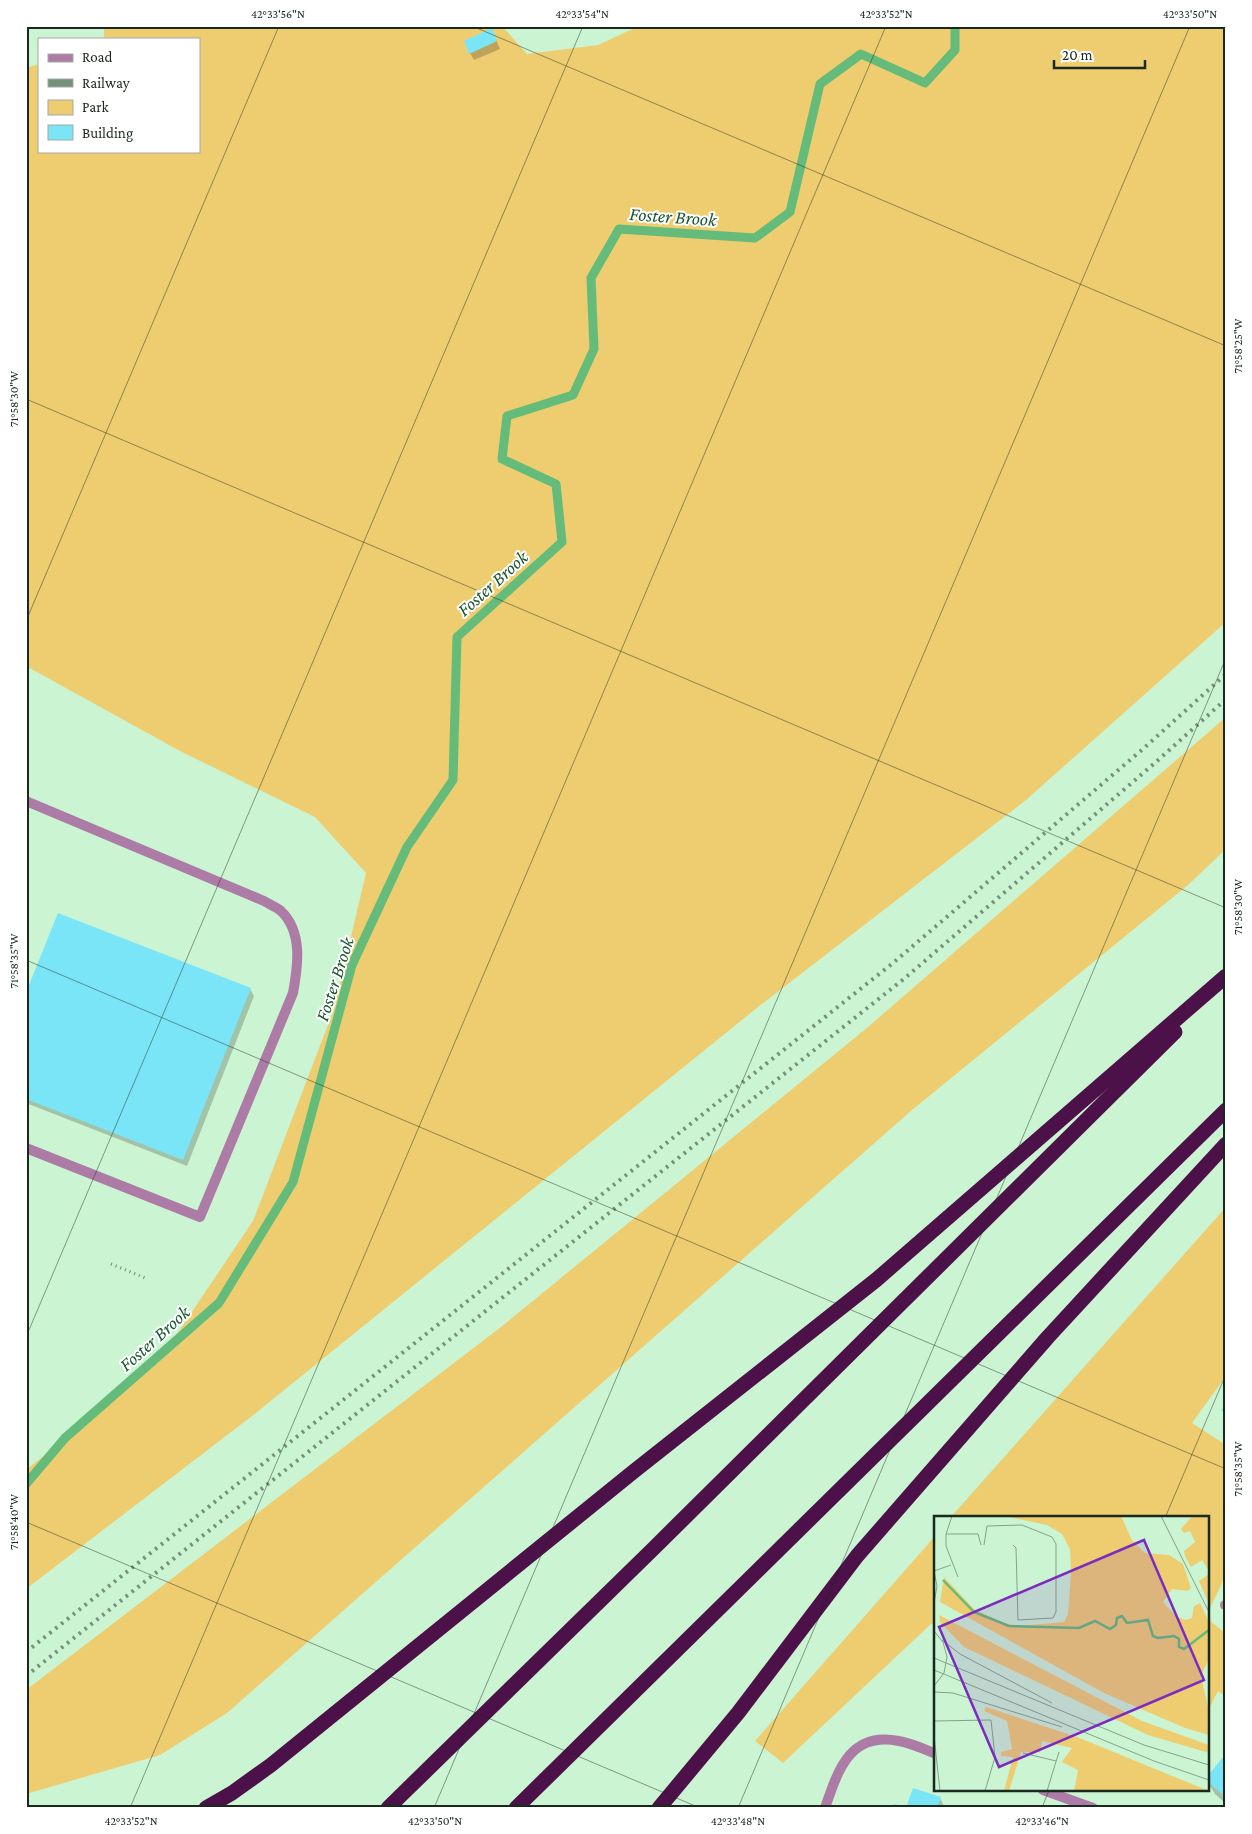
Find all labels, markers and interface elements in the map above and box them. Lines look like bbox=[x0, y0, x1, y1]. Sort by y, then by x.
text: 42°33'56"N bbox=[251, 7, 305, 21]
text: 42°33'54"N bbox=[555, 7, 609, 21]
text: 42°33'52"N bbox=[859, 7, 913, 21]
text: 42°33'50"N bbox=[1163, 7, 1217, 21]
legend bbox=[38, 38, 200, 152]
scale bar bbox=[1054, 38, 1146, 70]
text: 20 m bbox=[1062, 47, 1093, 63]
text: Road bbox=[82, 49, 113, 65]
text: Railway bbox=[82, 75, 130, 92]
text: Park bbox=[82, 99, 109, 115]
text: Building bbox=[82, 125, 133, 142]
water label: Foster Brook bbox=[629, 203, 718, 230]
text: 71°58'25"W bbox=[1231, 318, 1245, 374]
text: 71°58'30"W bbox=[7, 371, 21, 427]
water label: Foster Brook bbox=[453, 546, 532, 620]
text: 71°58'30"W bbox=[1231, 879, 1245, 935]
text: 71°58'35"W bbox=[7, 934, 21, 988]
water label: Foster Brook bbox=[311, 934, 358, 1024]
water label: Foster Brook bbox=[115, 1301, 194, 1375]
text: 71°58'35"W bbox=[1231, 1442, 1245, 1496]
text: 71°58'40"W bbox=[7, 1494, 21, 1550]
inset map bbox=[934, 1516, 1210, 1792]
text: 42°33'52"N bbox=[104, 1814, 158, 1828]
text: 42°33'50"N bbox=[408, 1814, 462, 1828]
text: 42°33'48"N bbox=[711, 1814, 765, 1828]
text: 42°33'46"N bbox=[1015, 1814, 1069, 1828]

